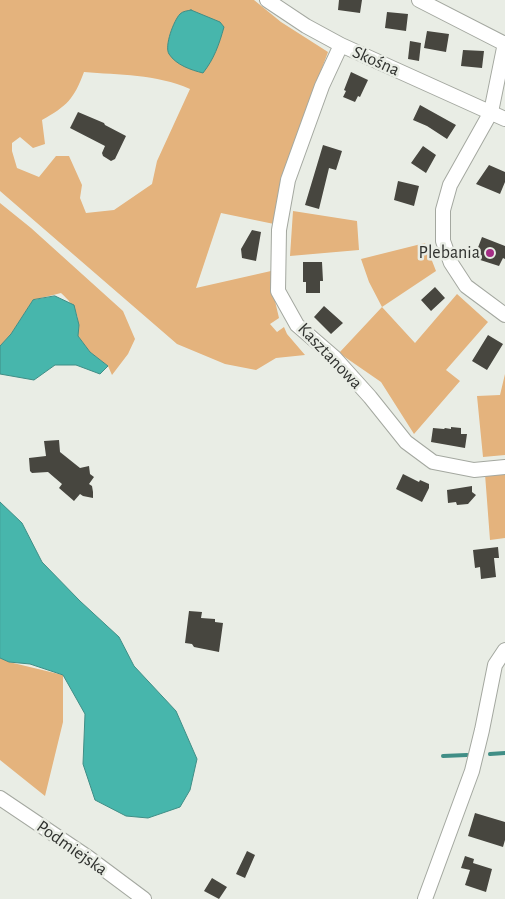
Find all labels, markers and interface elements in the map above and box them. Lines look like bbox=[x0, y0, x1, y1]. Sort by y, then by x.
street label: Skośna bbox=[349, 41, 403, 81]
place label: Plebania bbox=[419, 242, 480, 264]
marker: Plebania bbox=[484, 247, 496, 259]
street label: Kasztanowa bbox=[293, 318, 367, 394]
street label: Podmiejska bbox=[32, 816, 112, 880]

